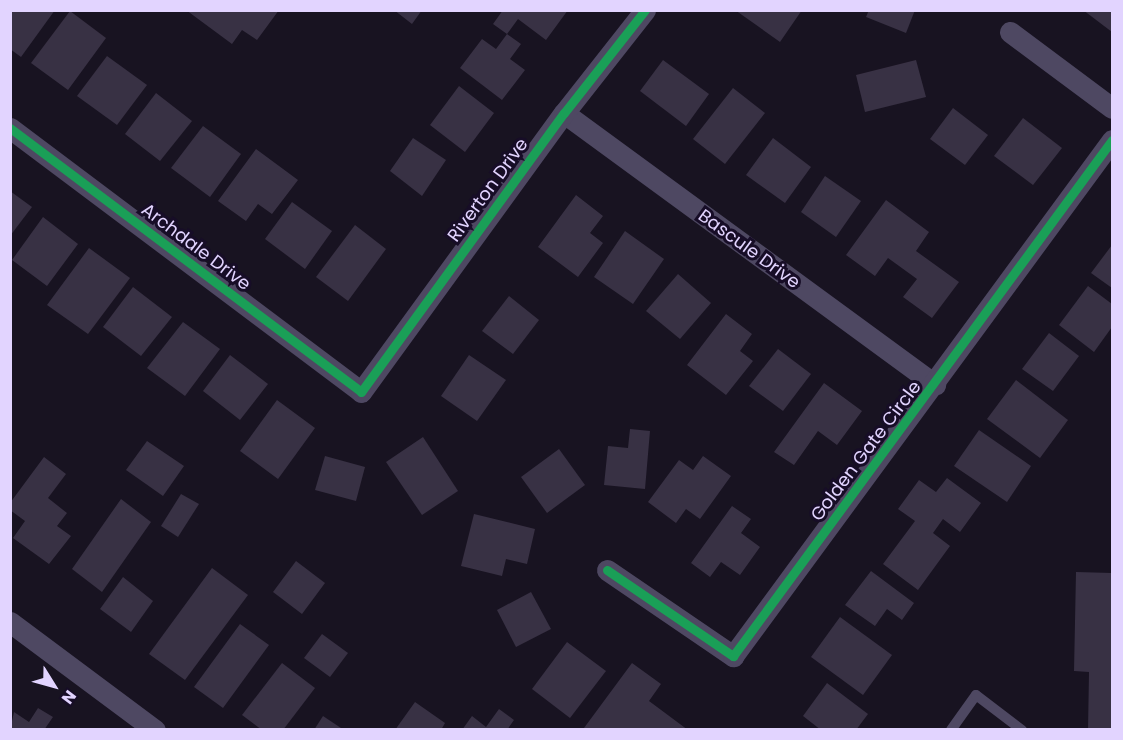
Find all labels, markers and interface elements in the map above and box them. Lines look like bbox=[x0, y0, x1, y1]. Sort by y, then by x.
street label: Riverton Drive bbox=[443, 134, 533, 246]
street label: Archdale Drive bbox=[137, 199, 255, 295]
street label: Bascule Drive bbox=[694, 205, 804, 293]
street label: Golden Gate Circle bbox=[806, 377, 926, 525]
north arrow bbox=[24, 656, 84, 716]
text: N bbox=[56, 685, 82, 709]

